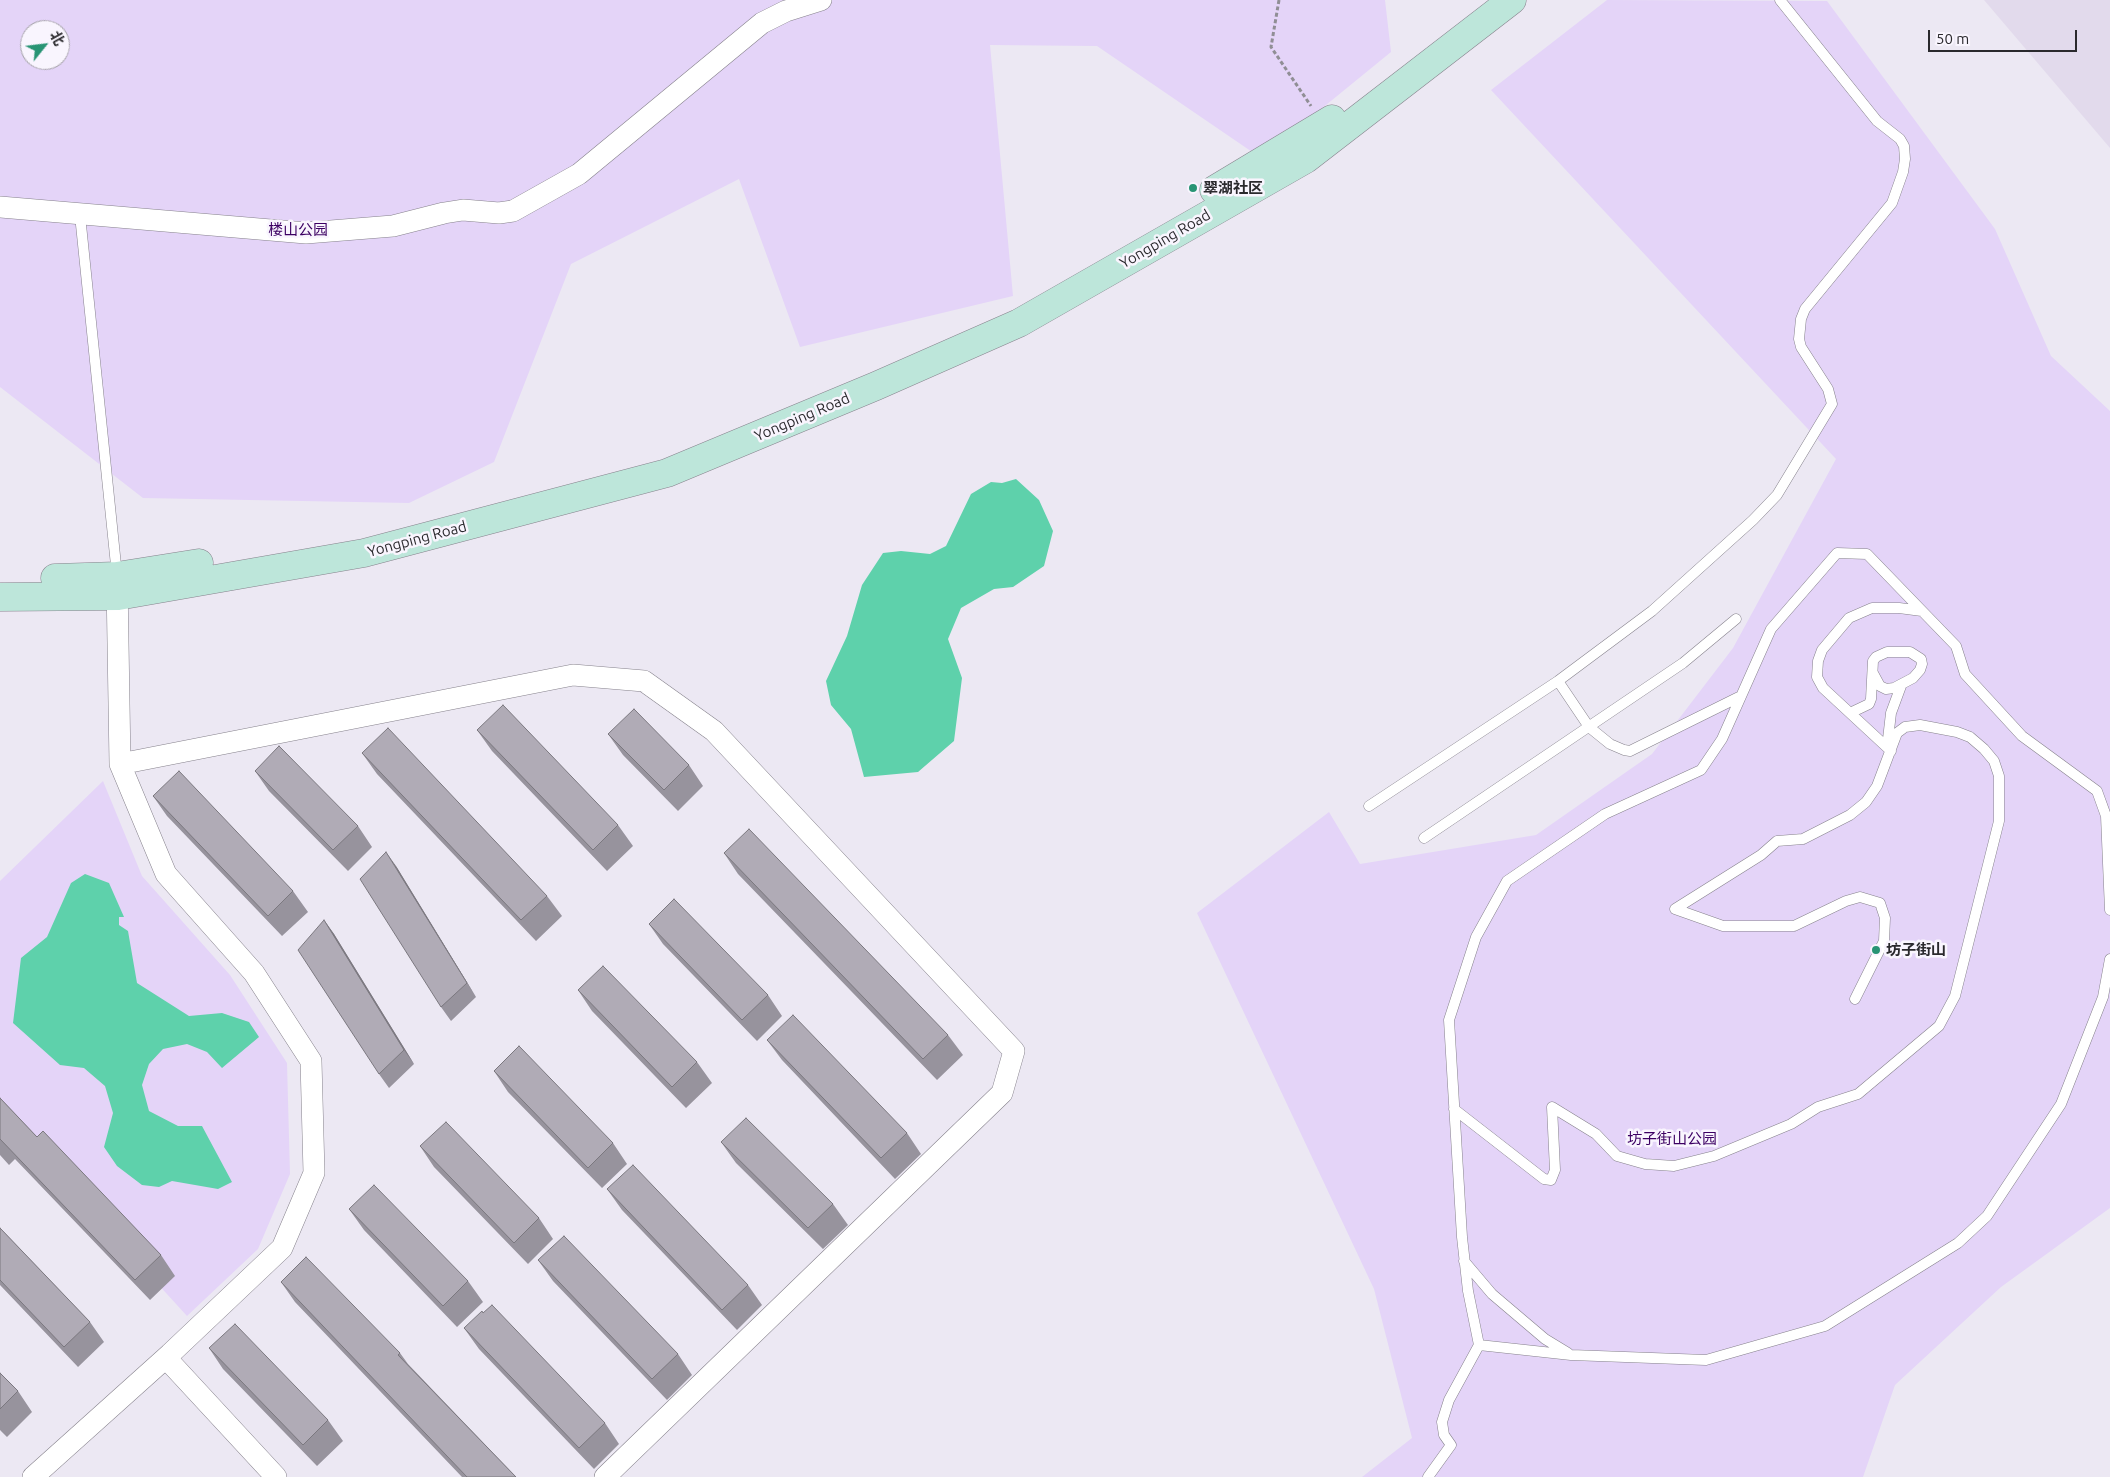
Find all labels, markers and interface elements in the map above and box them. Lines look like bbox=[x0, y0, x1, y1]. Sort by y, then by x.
north arrow bbox=[20, 20, 70, 70]
scale bar bbox=[1930, 20, 2079, 52]
text: 北 bbox=[47, 28, 68, 48]
text: 50 m bbox=[1936, 30, 1969, 47]
place label: 翠湖社区 bbox=[1203, 179, 1263, 197]
marker: 翠湖社区 bbox=[1187, 182, 1199, 194]
street label: Yongping Road bbox=[1117, 206, 1213, 272]
park label: 楼山公园 bbox=[268, 221, 328, 239]
street label: Yongping Road bbox=[752, 389, 852, 445]
street label: Yongping Road bbox=[366, 517, 468, 561]
place label: 坊子街山 bbox=[1886, 941, 1946, 959]
marker: 坊子街山 bbox=[1870, 944, 1882, 956]
park label: 坊子街山公园 bbox=[1627, 1130, 1717, 1148]

